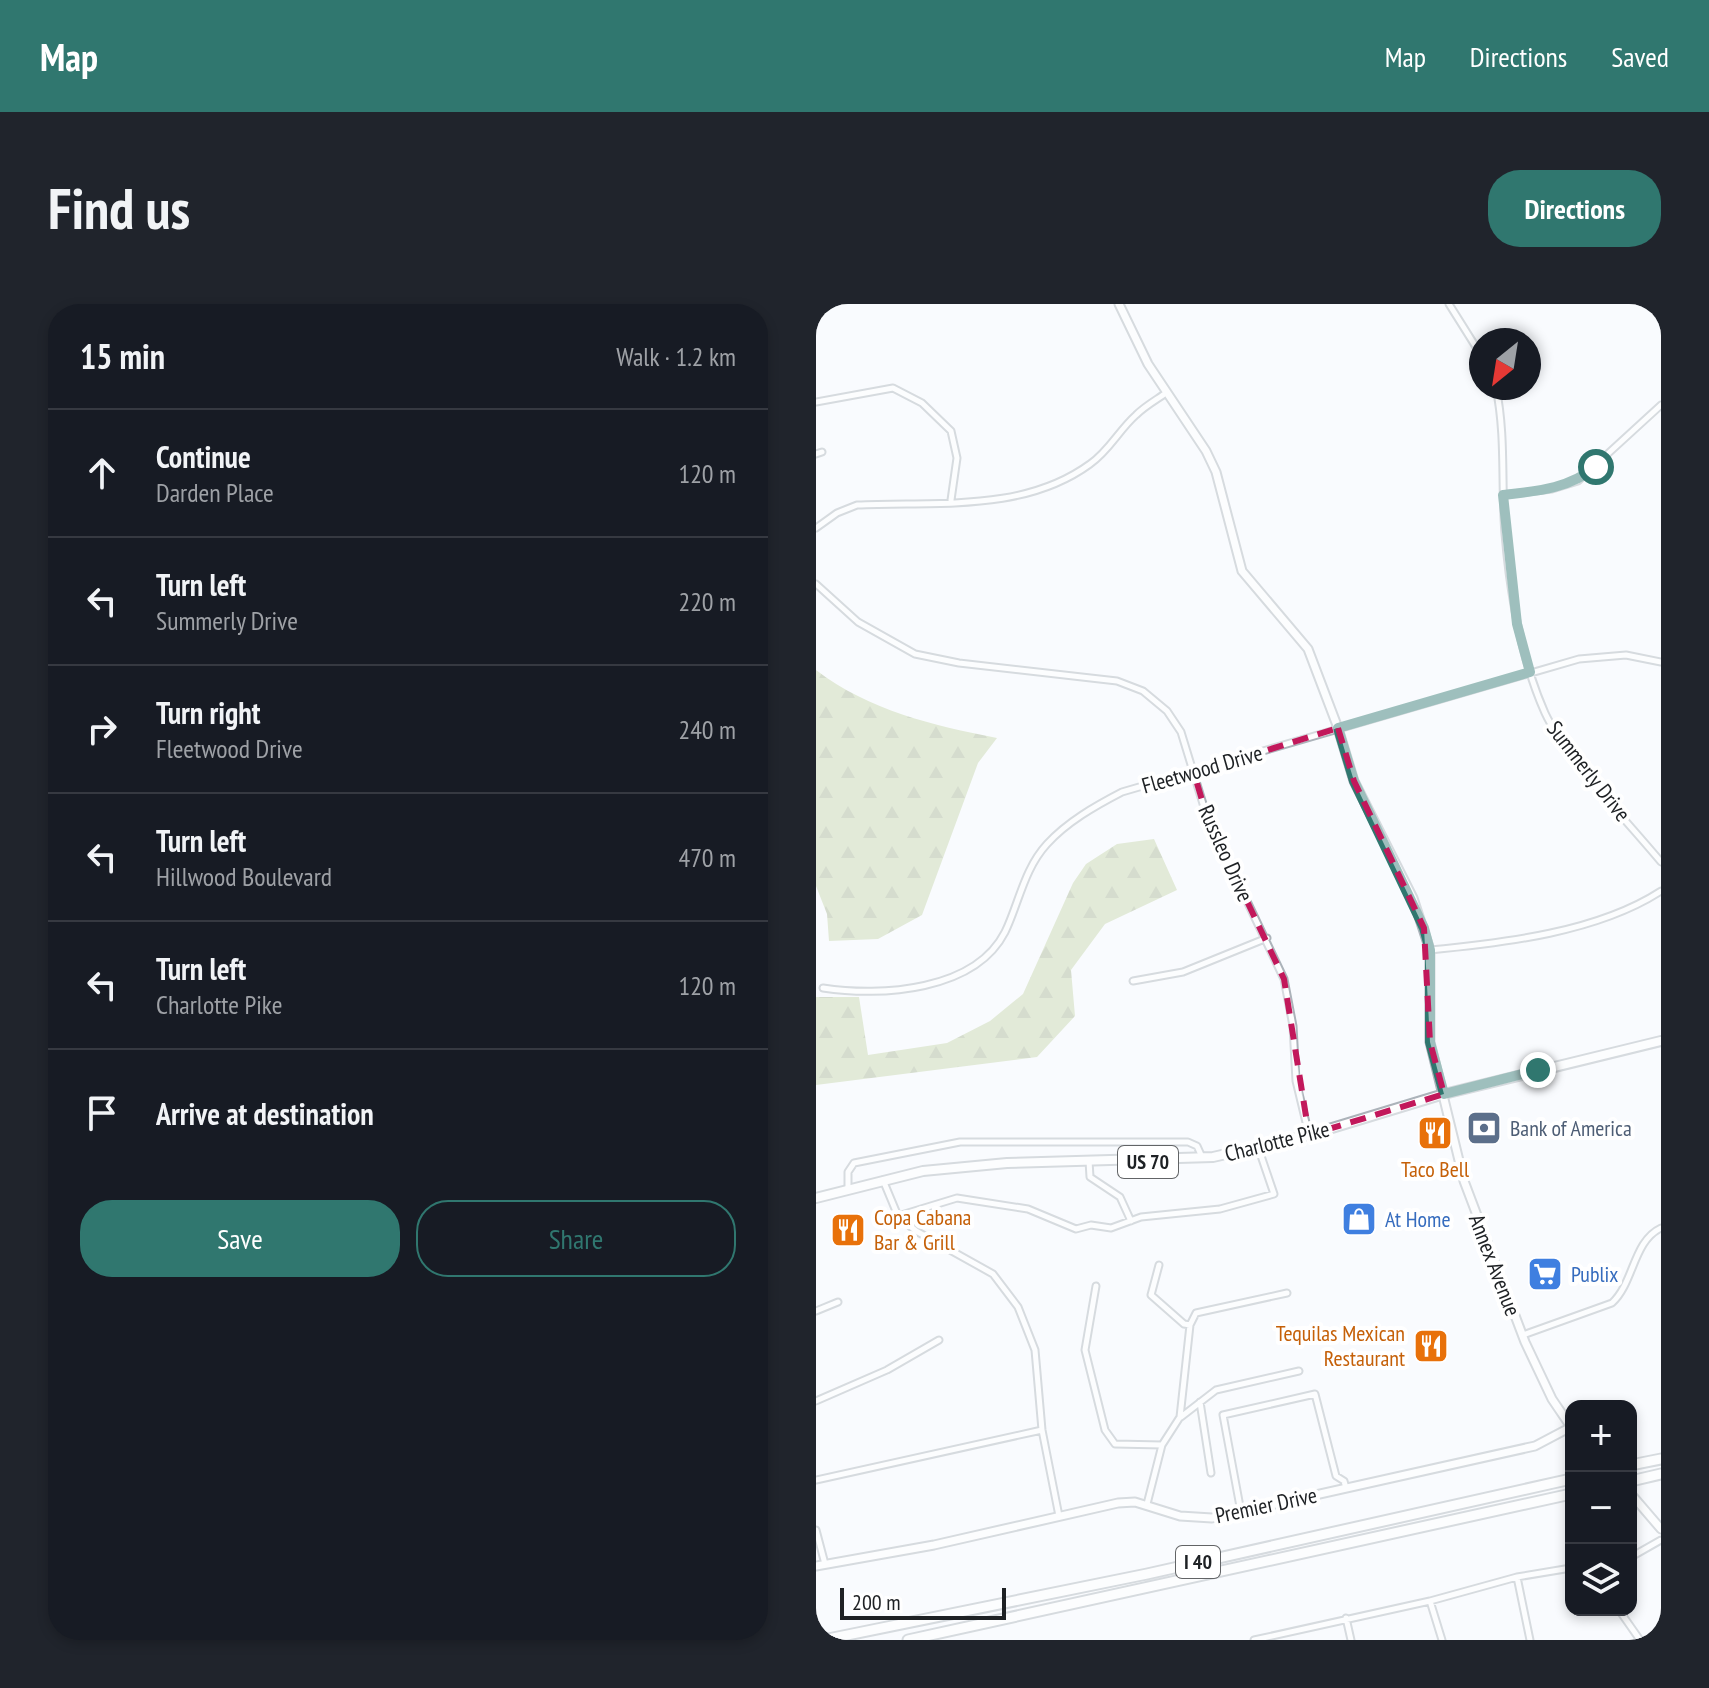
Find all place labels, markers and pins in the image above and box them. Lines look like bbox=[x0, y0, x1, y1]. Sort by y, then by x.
bank icon: Bank of America bbox=[1465, 1109, 1503, 1147]
restaurant icon: Taco Bell bbox=[1416, 1114, 1454, 1152]
place label: Bank of America bbox=[1510, 1114, 1632, 1142]
place label: Taco Bell bbox=[1401, 1155, 1470, 1183]
shop icon: At Home bbox=[1340, 1200, 1378, 1238]
place label: Copa Cabana Bar & Grill bbox=[874, 1203, 971, 1256]
place label: At Home bbox=[1385, 1205, 1451, 1233]
restaurant icon: Copa Cabana Bar & Grill bbox=[829, 1211, 867, 1249]
supermarket icon: Publix bbox=[1526, 1255, 1564, 1293]
place label: Publix bbox=[1571, 1260, 1618, 1288]
place label: Tequilas Mexican Restaurant bbox=[1276, 1319, 1405, 1372]
restaurant icon: Tequilas Mexican Restaurant bbox=[1412, 1327, 1450, 1365]

